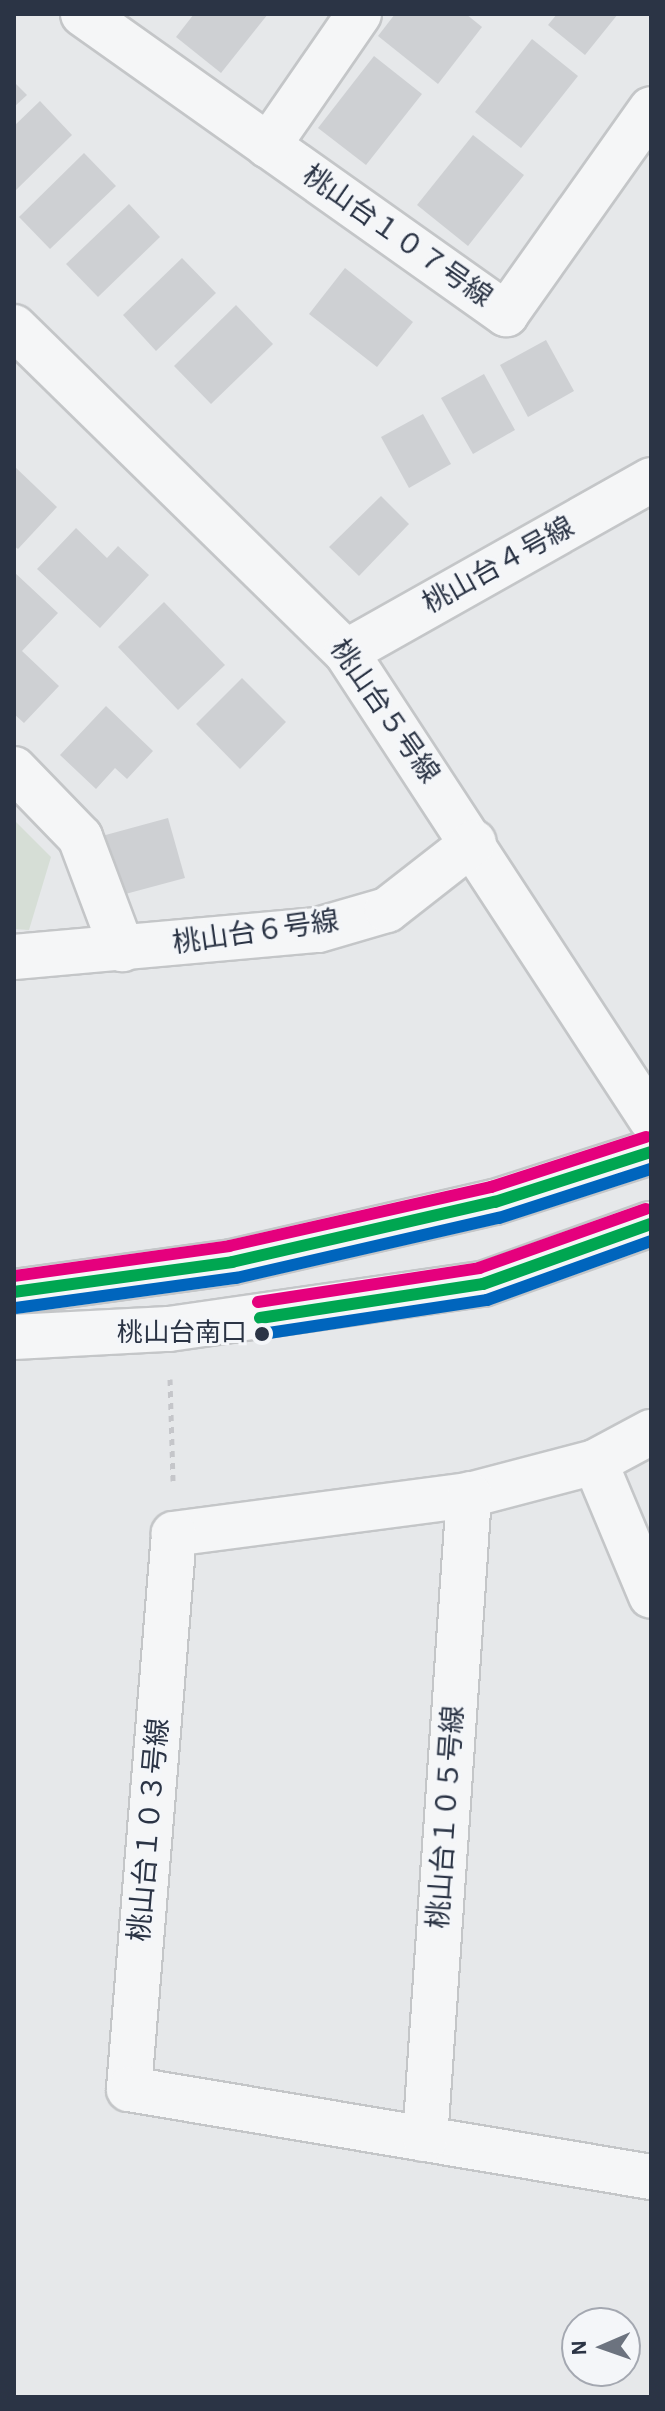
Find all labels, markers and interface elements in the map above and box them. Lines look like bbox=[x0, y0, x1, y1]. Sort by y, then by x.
street label: 桃山台１０７号線 bbox=[296, 159, 498, 315]
street label: 桃山台４号線 bbox=[417, 511, 581, 621]
street label: 桃山台５号線 bbox=[322, 634, 446, 790]
street label: 桃山台６号線 bbox=[170, 905, 342, 961]
place label: 桃山台南口 bbox=[117, 1318, 247, 1350]
marker: 桃山台南口 bbox=[254, 1326, 270, 1342]
street label: 桃山台１０５号線 bbox=[422, 1704, 472, 1930]
street label: 桃山台１０３号線 bbox=[124, 1717, 176, 1943]
north arrow bbox=[561, 2307, 641, 2387]
text: N bbox=[568, 2340, 590, 2356]

